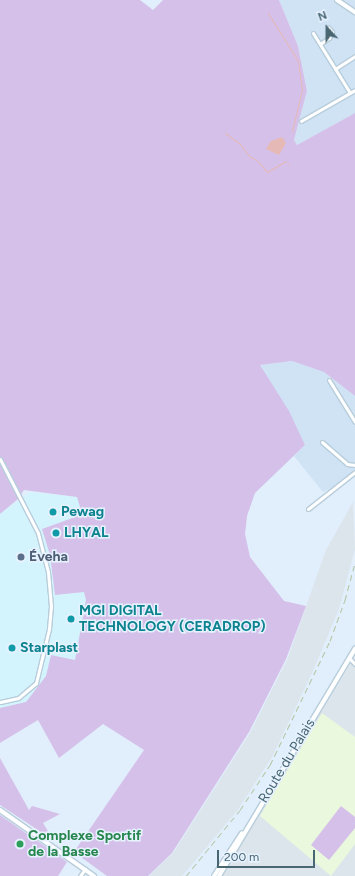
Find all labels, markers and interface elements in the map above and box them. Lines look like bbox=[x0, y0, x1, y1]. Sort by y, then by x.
north arrow bbox=[307, 8, 347, 48]
text: N bbox=[316, 9, 329, 24]
place label: Pewag bbox=[61, 504, 104, 520]
marker: Pewag bbox=[48, 507, 58, 517]
place label: LHYAL bbox=[64, 525, 109, 541]
marker: LHYAL bbox=[51, 528, 61, 538]
place label: Éveha bbox=[29, 549, 68, 565]
marker: Éveha bbox=[16, 552, 26, 562]
place label: MGI DIGITAL TECHNOLOGY (CERADROP) bbox=[79, 603, 266, 636]
marker: MGI DIGITAL TECHNOLOGY (CERADROP) bbox=[66, 614, 76, 624]
place label: Starplast bbox=[20, 640, 78, 656]
marker: Starplast bbox=[7, 643, 17, 653]
street label: Route du Palais bbox=[255, 716, 319, 806]
place label: Complexe Sportif de la Basse bbox=[28, 828, 141, 860]
marker: Complexe Sportif de la Basse bbox=[15, 839, 25, 849]
scale bar bbox=[219, 842, 317, 868]
text: 200 m bbox=[224, 850, 259, 864]

